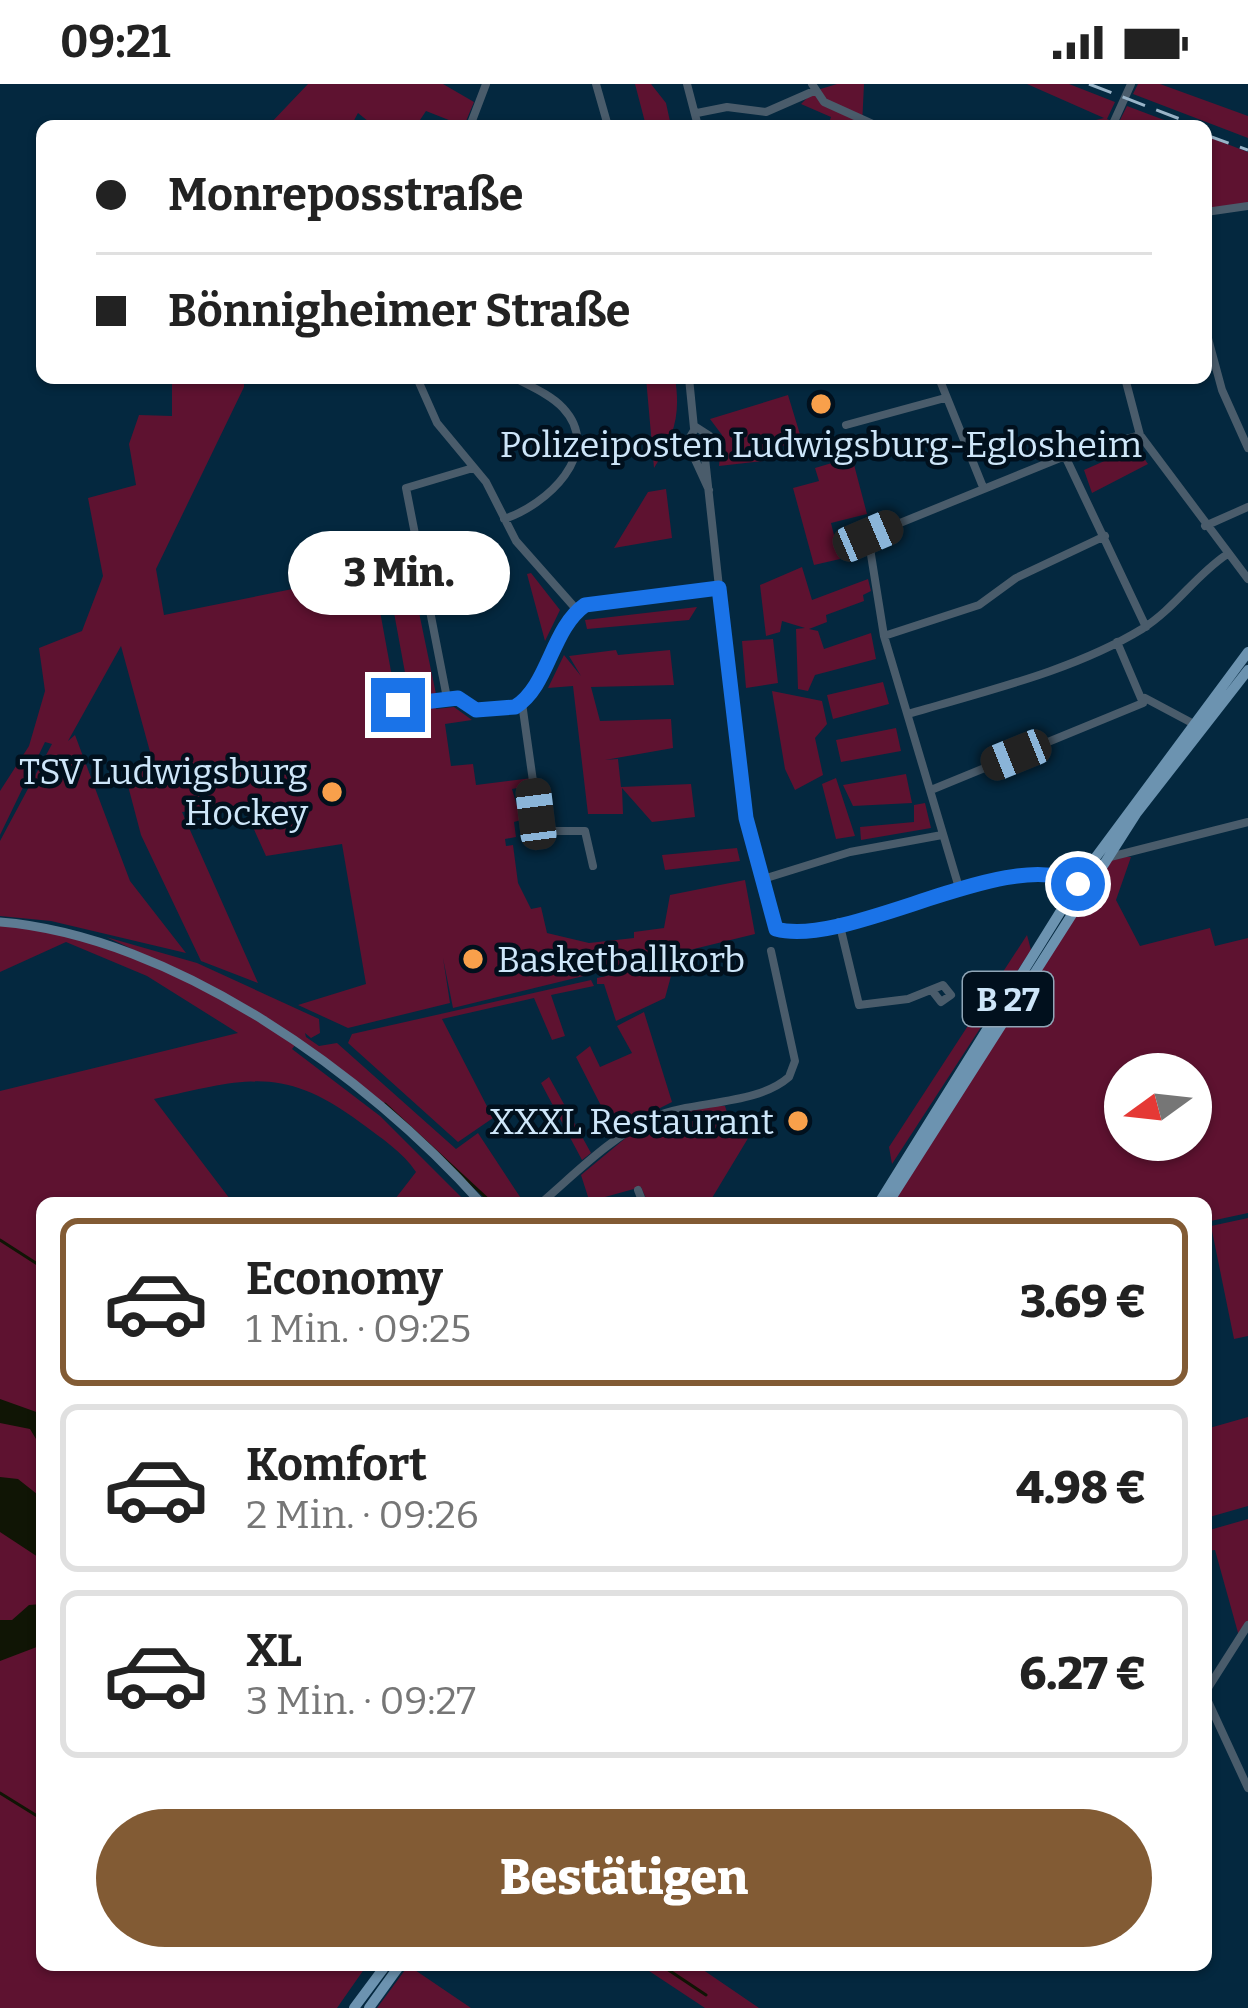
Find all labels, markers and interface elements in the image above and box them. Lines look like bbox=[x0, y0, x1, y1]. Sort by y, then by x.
text: 09:21 bbox=[60, 15, 170, 69]
text: Monreposstraße bbox=[168, 168, 523, 222]
text: Bönnigheimer Straße bbox=[168, 284, 630, 338]
marker: Polizeiposten Ludwigsburg-Eglosheim bbox=[808, 391, 834, 417]
place label: Polizeiposten Ludwigsburg-Eglosheim bbox=[500, 423, 1142, 467]
car bbox=[828, 505, 908, 567]
callout: 3 Min. bbox=[287, 531, 509, 615]
text: 3 Min. bbox=[343, 550, 455, 596]
route end bbox=[371, 678, 425, 732]
car bbox=[976, 725, 1056, 785]
place label: TSV Ludwigsburg Hockey bbox=[19, 750, 309, 835]
car bbox=[514, 776, 558, 852]
marker: TSV Ludwigsburg Hockey bbox=[319, 779, 345, 805]
route start bbox=[1051, 857, 1105, 911]
place label: Basketballkorb bbox=[497, 938, 745, 982]
marker: Basketballkorb bbox=[460, 946, 486, 972]
road number: B 27 bbox=[963, 972, 1053, 1026]
north arrow bbox=[1104, 1053, 1212, 1161]
map controls bbox=[1104, 1053, 1212, 1161]
place label: XXXL Restaurant bbox=[489, 1100, 774, 1144]
marker: XXXL Restaurant bbox=[785, 1108, 811, 1134]
icon: car bbox=[102, 1248, 210, 1356]
text: Economy bbox=[246, 1252, 443, 1306]
text: 3.69 € bbox=[1020, 1275, 1146, 1329]
text: 1 Min. · 09:25 bbox=[246, 1306, 471, 1352]
icon: car bbox=[102, 1434, 210, 1542]
text: Komfort bbox=[246, 1438, 427, 1492]
text: 4.98 € bbox=[1016, 1461, 1146, 1515]
text: 2 Min. · 09:26 bbox=[246, 1492, 479, 1538]
icon: car bbox=[102, 1620, 210, 1728]
text: XL bbox=[246, 1624, 302, 1678]
text: 6.27 € bbox=[1019, 1647, 1146, 1701]
text: 3 Min. · 09:27 bbox=[246, 1678, 476, 1724]
button: Bestätigen bbox=[96, 1809, 1152, 1947]

